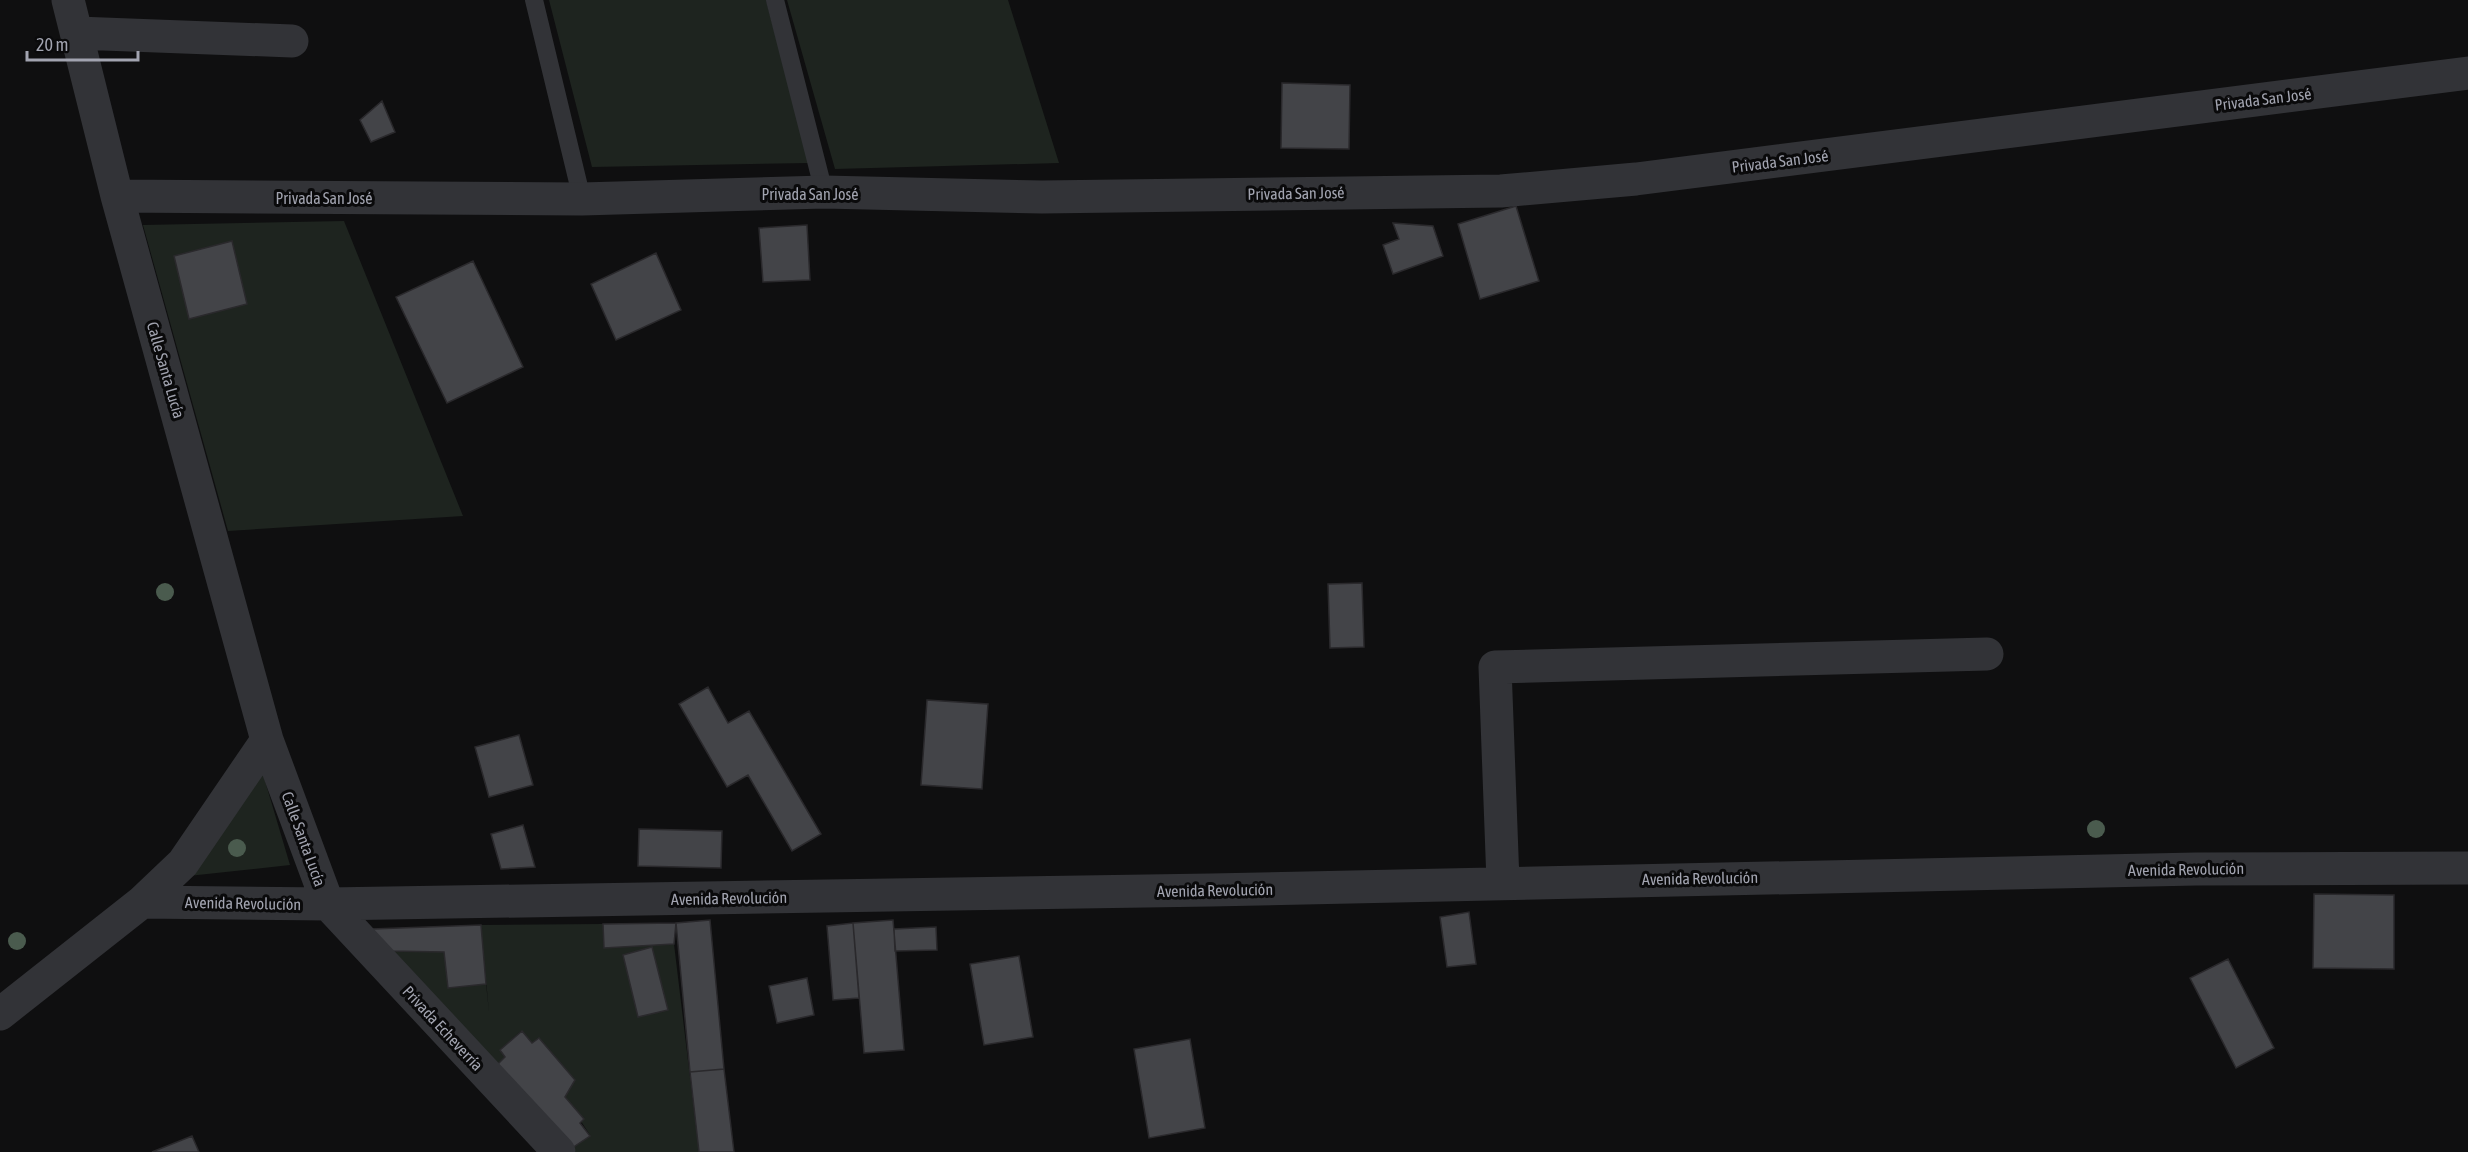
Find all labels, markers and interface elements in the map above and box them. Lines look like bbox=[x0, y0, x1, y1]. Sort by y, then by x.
scale bar bbox=[27, 24, 138, 62]
text: 20 m bbox=[36, 34, 68, 55]
street label: Privada San José bbox=[2214, 84, 2312, 114]
street label: Privada San José bbox=[1731, 146, 1829, 176]
street label: Privada San José bbox=[1247, 183, 1345, 203]
street label: Privada San José bbox=[762, 185, 859, 203]
street label: Privada San José bbox=[276, 189, 373, 207]
street label: Calle Santa Lucía bbox=[144, 320, 188, 420]
street label: Calle Santa Lucía bbox=[279, 789, 329, 889]
street label: Avenida Revolución bbox=[2128, 859, 2244, 879]
street label: Avenida Revolución bbox=[1642, 868, 1758, 888]
street label: Avenida Revolución bbox=[1157, 880, 1273, 900]
street label: Avenida Revolución bbox=[671, 888, 787, 908]
street label: Avenida Revolución bbox=[185, 893, 301, 913]
street label: Privada Echeverría bbox=[399, 982, 487, 1074]

